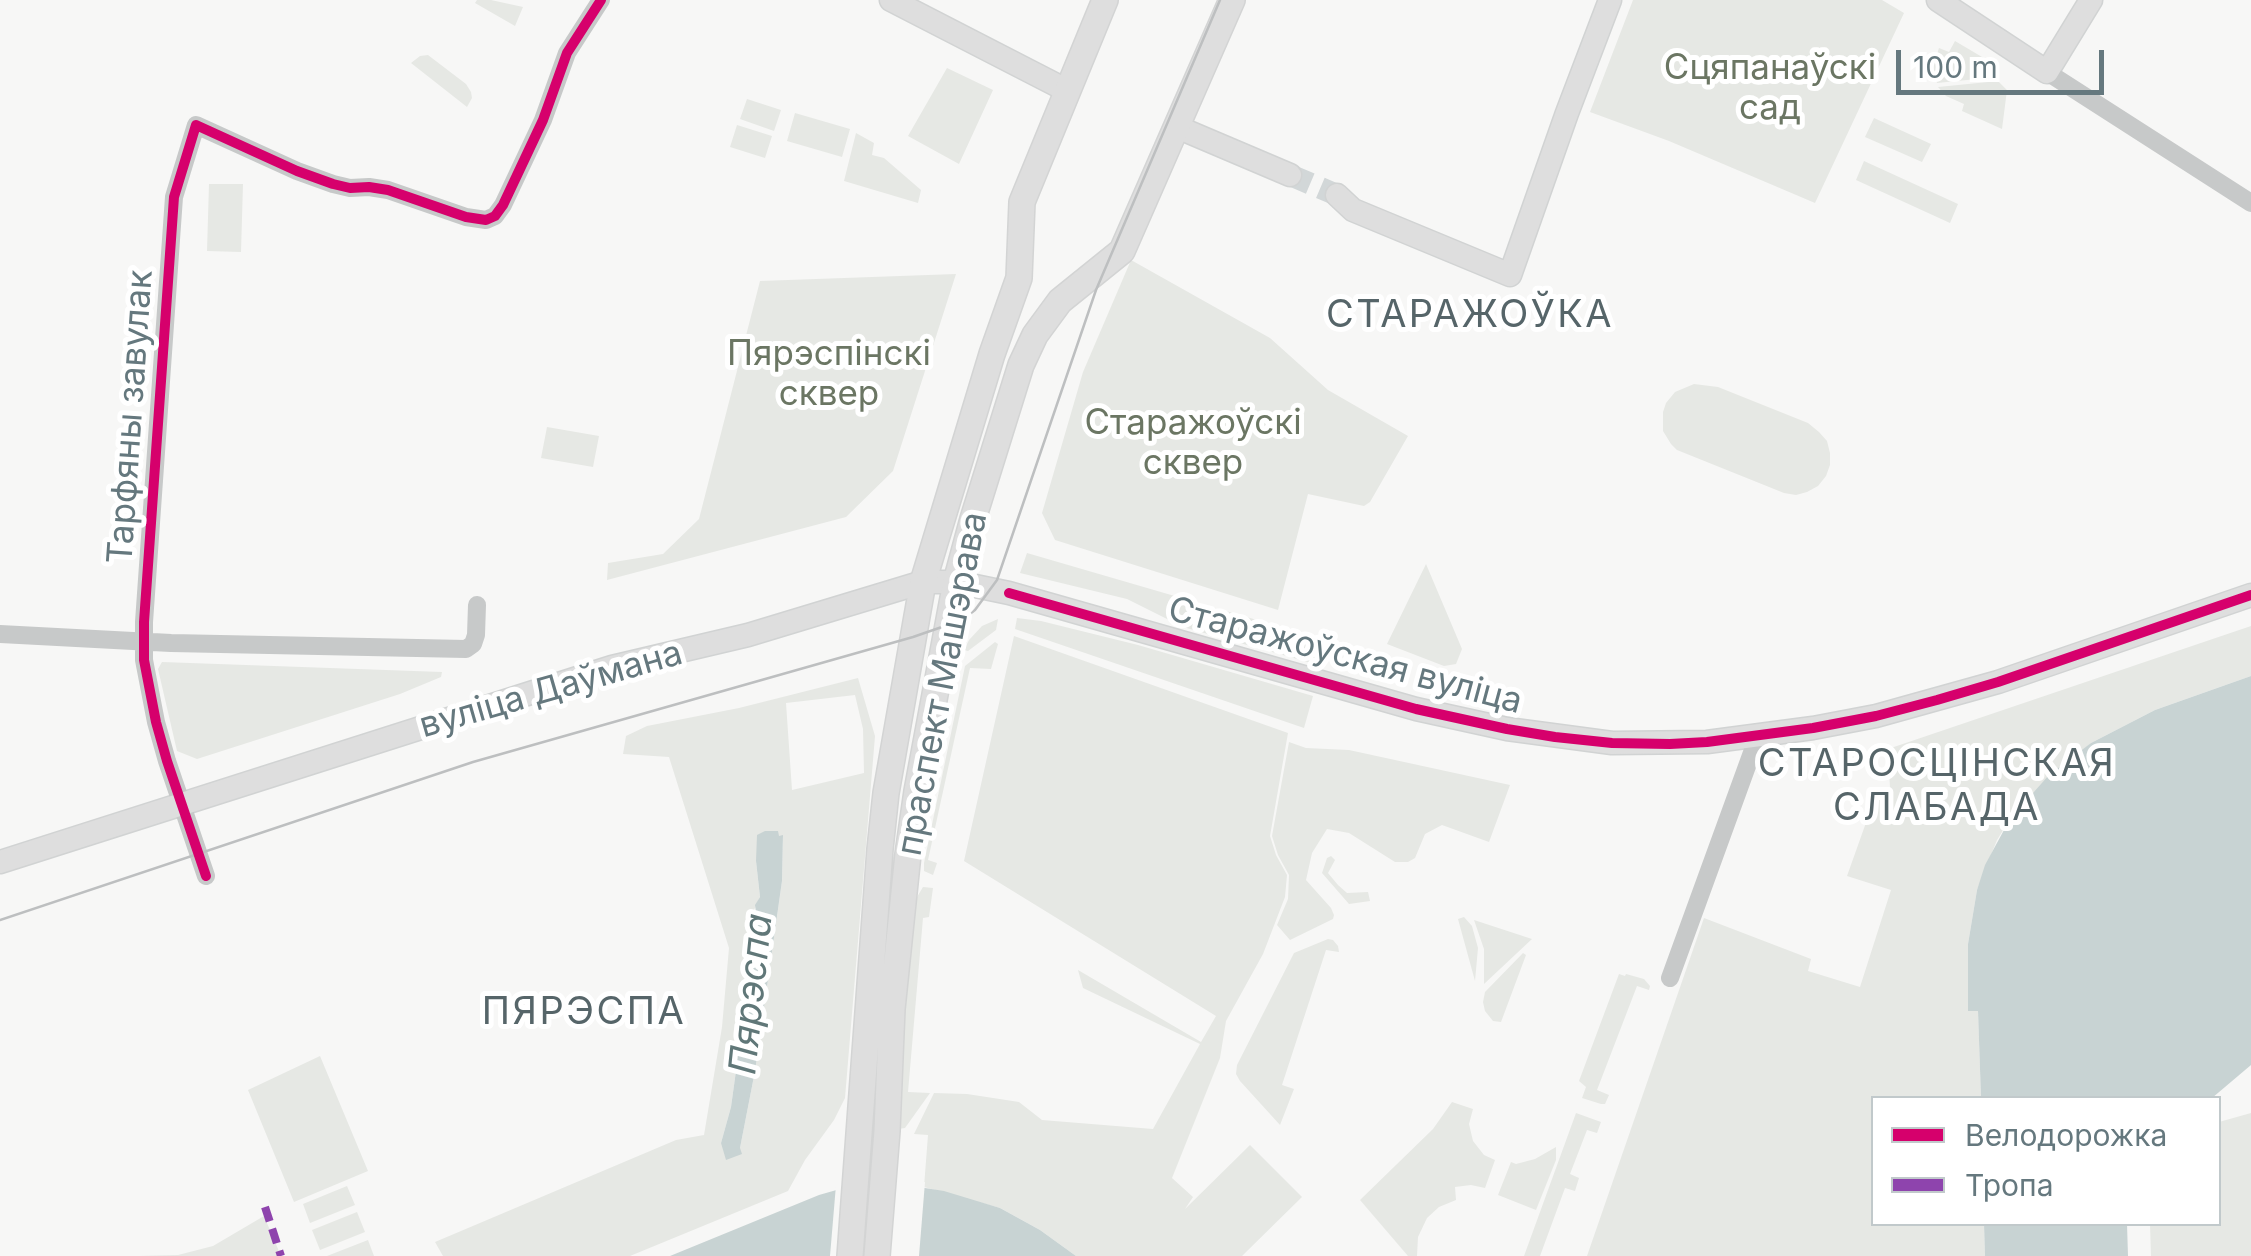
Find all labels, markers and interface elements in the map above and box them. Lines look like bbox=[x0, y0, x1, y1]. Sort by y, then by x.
scale bar bbox=[1901, 30, 2108, 92]
park label: Сцяпанаўскі сад bbox=[1664, 47, 1876, 129]
text: 100 m bbox=[1913, 49, 1998, 85]
street label: Тарфяны завулак bbox=[100, 269, 162, 565]
district label: СТАРАЖОЎКА bbox=[1326, 293, 1614, 339]
park label: Пярэспінскі сквер bbox=[727, 333, 931, 415]
park label: Старажоўскі сквер bbox=[1084, 402, 1302, 484]
street label: праспект Машэрава bbox=[889, 509, 997, 859]
street label: Старажоўская вуліца bbox=[1163, 589, 1527, 723]
street label: вуліца Даўмана bbox=[415, 632, 687, 748]
district label: СТАРОСЦІНСКАЯ СЛАБАДА bbox=[1758, 742, 2116, 832]
water label: Пярэспа bbox=[721, 911, 783, 1077]
district label: ПЯРЭСПА bbox=[482, 990, 686, 1036]
legend bbox=[1871, 1096, 2221, 1226]
text: Велодорожка bbox=[1965, 1117, 2167, 1153]
text: Тропа bbox=[1965, 1167, 2054, 1203]

